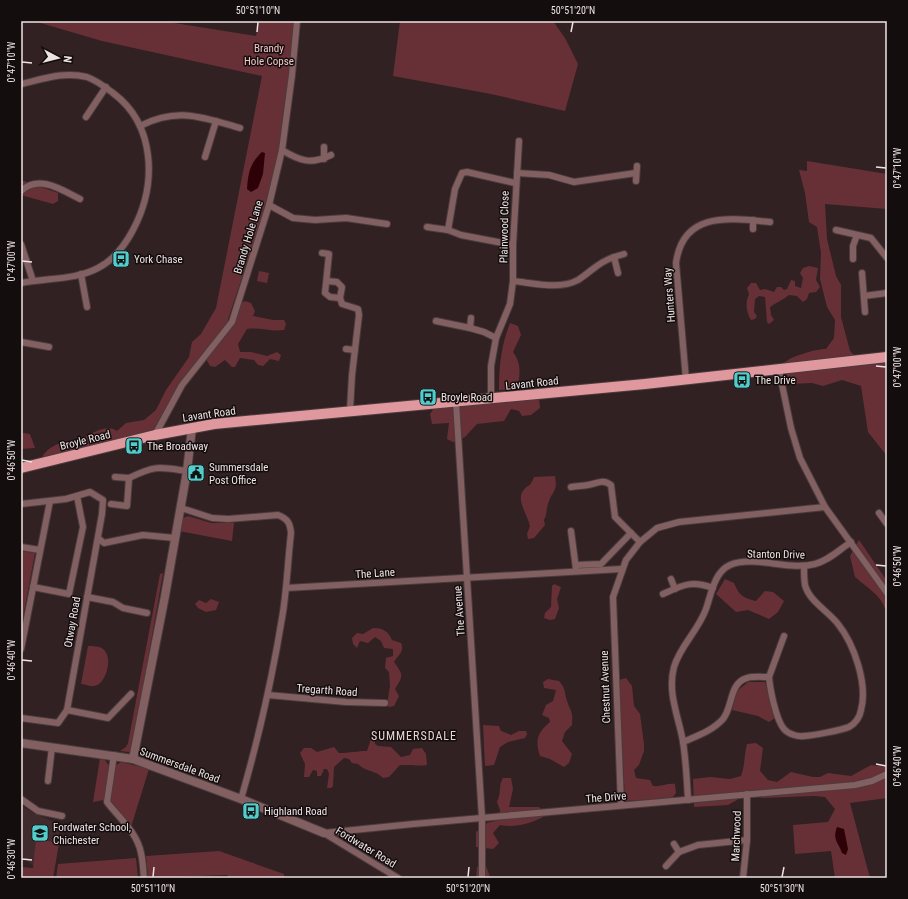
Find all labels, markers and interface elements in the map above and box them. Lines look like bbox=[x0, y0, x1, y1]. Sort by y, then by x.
text: 50°51'10"N bbox=[236, 5, 280, 16]
text: 50°51'20"N bbox=[551, 5, 595, 16]
north arrow bbox=[38, 38, 78, 78]
text: 0°47'10"W bbox=[6, 41, 17, 83]
park label: Brandy Hole Copse bbox=[244, 42, 294, 68]
text: N bbox=[61, 55, 74, 64]
text: 0°47'10"W bbox=[892, 147, 903, 189]
street label: Plainwood Close bbox=[497, 191, 512, 263]
street label: Brandy Hole Lane bbox=[231, 199, 266, 275]
text: 0°47'00"W bbox=[6, 240, 17, 282]
bus stop icon: York Chase bbox=[111, 249, 131, 269]
place label: York Chase bbox=[134, 253, 183, 266]
street label: Hunters Way bbox=[661, 267, 678, 323]
text: 0°47'00"W bbox=[892, 346, 903, 388]
bus stop icon: The Drive bbox=[732, 370, 752, 390]
street label: Lavant Road bbox=[505, 374, 559, 393]
place label: The Drive bbox=[755, 374, 796, 387]
bus stop icon: Broyle Road bbox=[418, 387, 438, 407]
place label: Broyle Road bbox=[441, 391, 493, 404]
street label: Lavant Road bbox=[182, 404, 236, 425]
street label: Broyle Road bbox=[59, 428, 112, 453]
bus stop icon: The Broadway bbox=[124, 436, 144, 456]
text: 0°46'50"W bbox=[6, 439, 17, 481]
place label: The Broadway bbox=[147, 440, 209, 453]
place label: Summersdale Post Office bbox=[209, 461, 269, 487]
public building icon: Summersdale Post Office bbox=[186, 463, 206, 483]
text: 0°46'50"W bbox=[892, 545, 903, 587]
street label: Stanton Drive bbox=[747, 547, 805, 562]
street label: The Lane bbox=[355, 566, 395, 581]
street label: The Avenue bbox=[451, 585, 468, 637]
street label: Otway Road bbox=[62, 596, 83, 649]
text: 0°46'40"W bbox=[6, 639, 17, 681]
street label: Chestnut Avenue bbox=[598, 650, 613, 724]
street label: Tregarth Road bbox=[296, 682, 358, 699]
district label: SUMMERSDALE bbox=[371, 729, 457, 743]
street label: Summersdale Road bbox=[138, 745, 222, 786]
text: 0°46'40"W bbox=[892, 745, 903, 787]
street label: The Drive bbox=[585, 789, 627, 806]
bus stop icon: Highland Road bbox=[241, 801, 261, 821]
place label: Highland Road bbox=[264, 805, 327, 818]
street label: Marchwood bbox=[729, 810, 744, 862]
place label: Fordwater School, Chichester bbox=[53, 821, 131, 847]
school or university icon: Fordwater School, Chichester bbox=[30, 823, 50, 843]
street label: Fordwater Road bbox=[333, 824, 398, 871]
text: 0°46'30"W bbox=[6, 838, 17, 880]
text: 50°51'10"N bbox=[131, 883, 175, 894]
text: 50°51'20"N bbox=[446, 883, 490, 894]
text: 50°51'30"N bbox=[760, 883, 804, 894]

